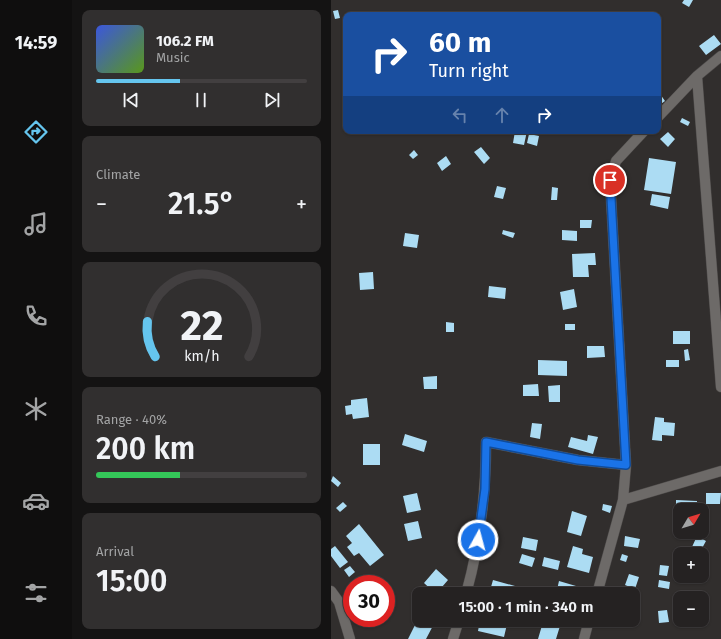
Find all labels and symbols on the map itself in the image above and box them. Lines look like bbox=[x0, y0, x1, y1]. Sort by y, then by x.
pin bbox=[593, 163, 627, 197]
north arrow bbox=[673, 503, 709, 539]
position arrow bbox=[457, 519, 499, 561]
speed limit sign: 30 bbox=[343, 575, 395, 627]

